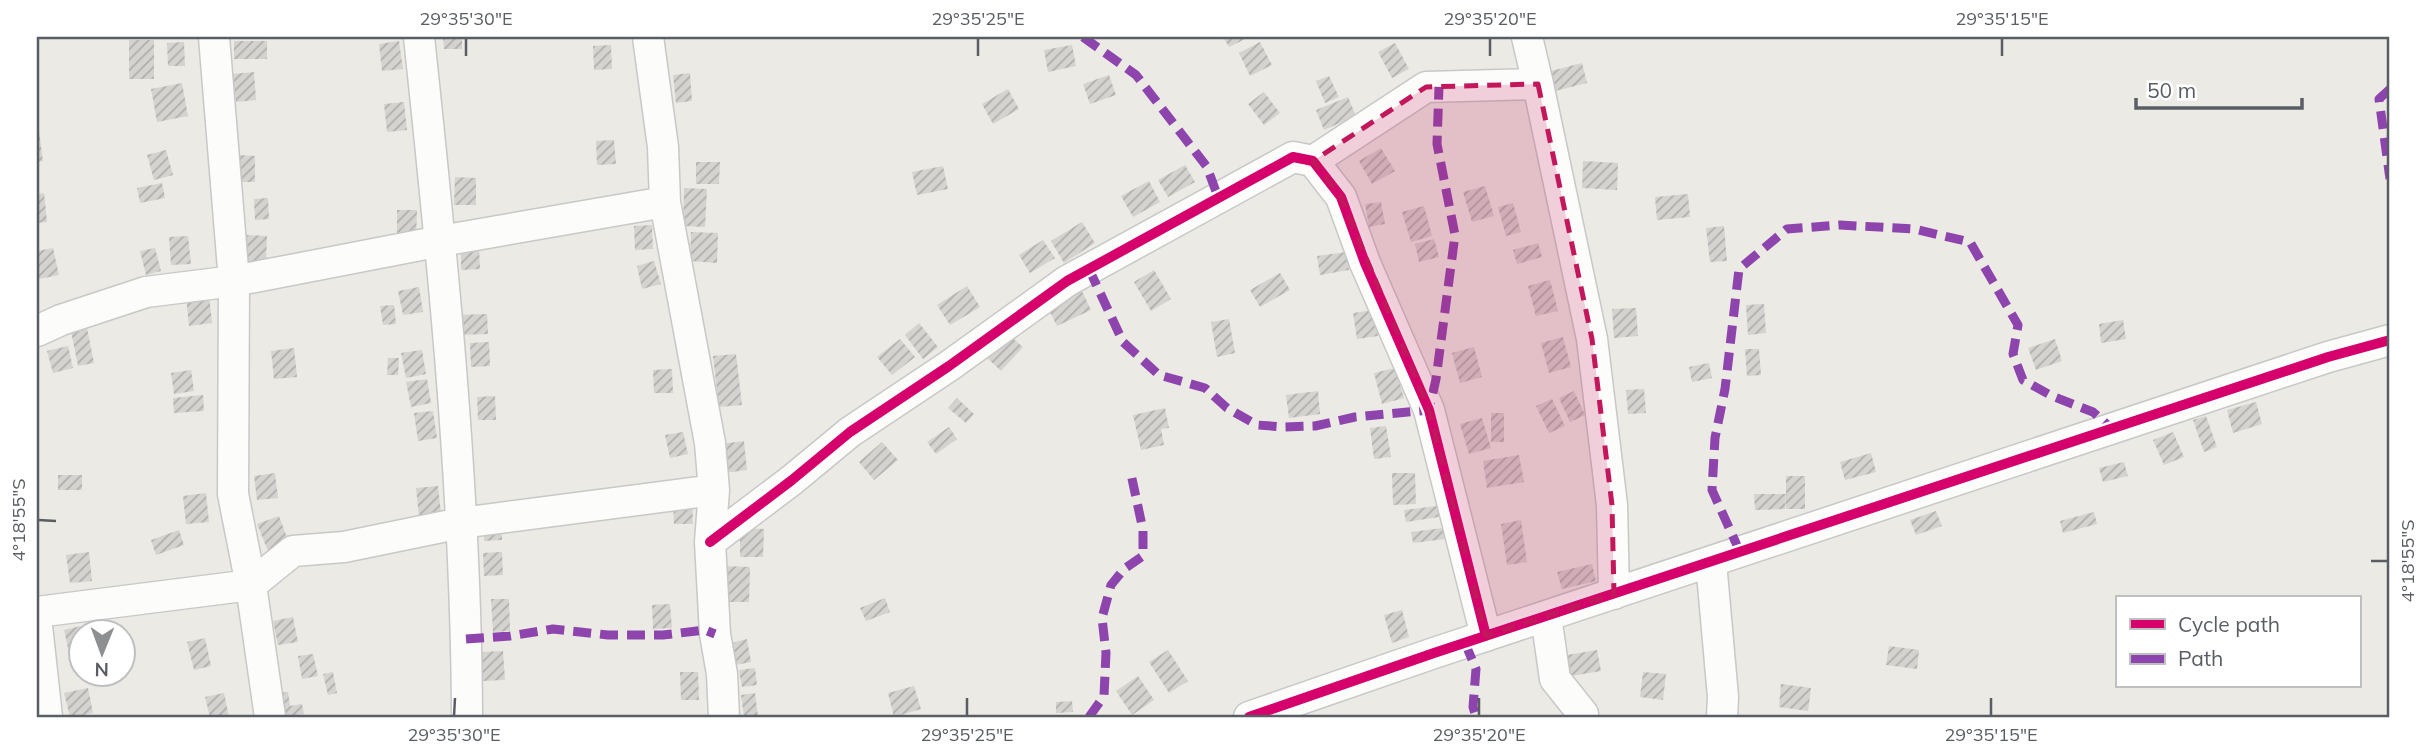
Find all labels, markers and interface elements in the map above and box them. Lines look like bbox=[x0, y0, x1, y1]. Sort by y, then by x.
text: 29°35'30"E bbox=[419, 7, 513, 30]
text: 29°35'25"E bbox=[931, 7, 1025, 30]
text: 29°35'20"E bbox=[1443, 7, 1537, 30]
text: 29°35'15"E bbox=[1955, 7, 2049, 30]
scale bar bbox=[2136, 66, 2303, 110]
text: 50 m bbox=[2147, 77, 2196, 103]
text: 4°18'55"S bbox=[7, 479, 30, 561]
text: 4°18'55"S bbox=[2396, 520, 2419, 602]
legend bbox=[2116, 596, 2360, 688]
text: Cycle path bbox=[2178, 611, 2280, 637]
north arrow bbox=[66, 618, 136, 688]
text: Path bbox=[2178, 645, 2223, 671]
text: N bbox=[94, 658, 109, 682]
text: 29°35'30"E bbox=[407, 723, 501, 746]
text: 29°35'25"E bbox=[920, 723, 1014, 746]
text: 29°35'20"E bbox=[1432, 723, 1526, 746]
text: 29°35'15"E bbox=[1944, 723, 2038, 746]

